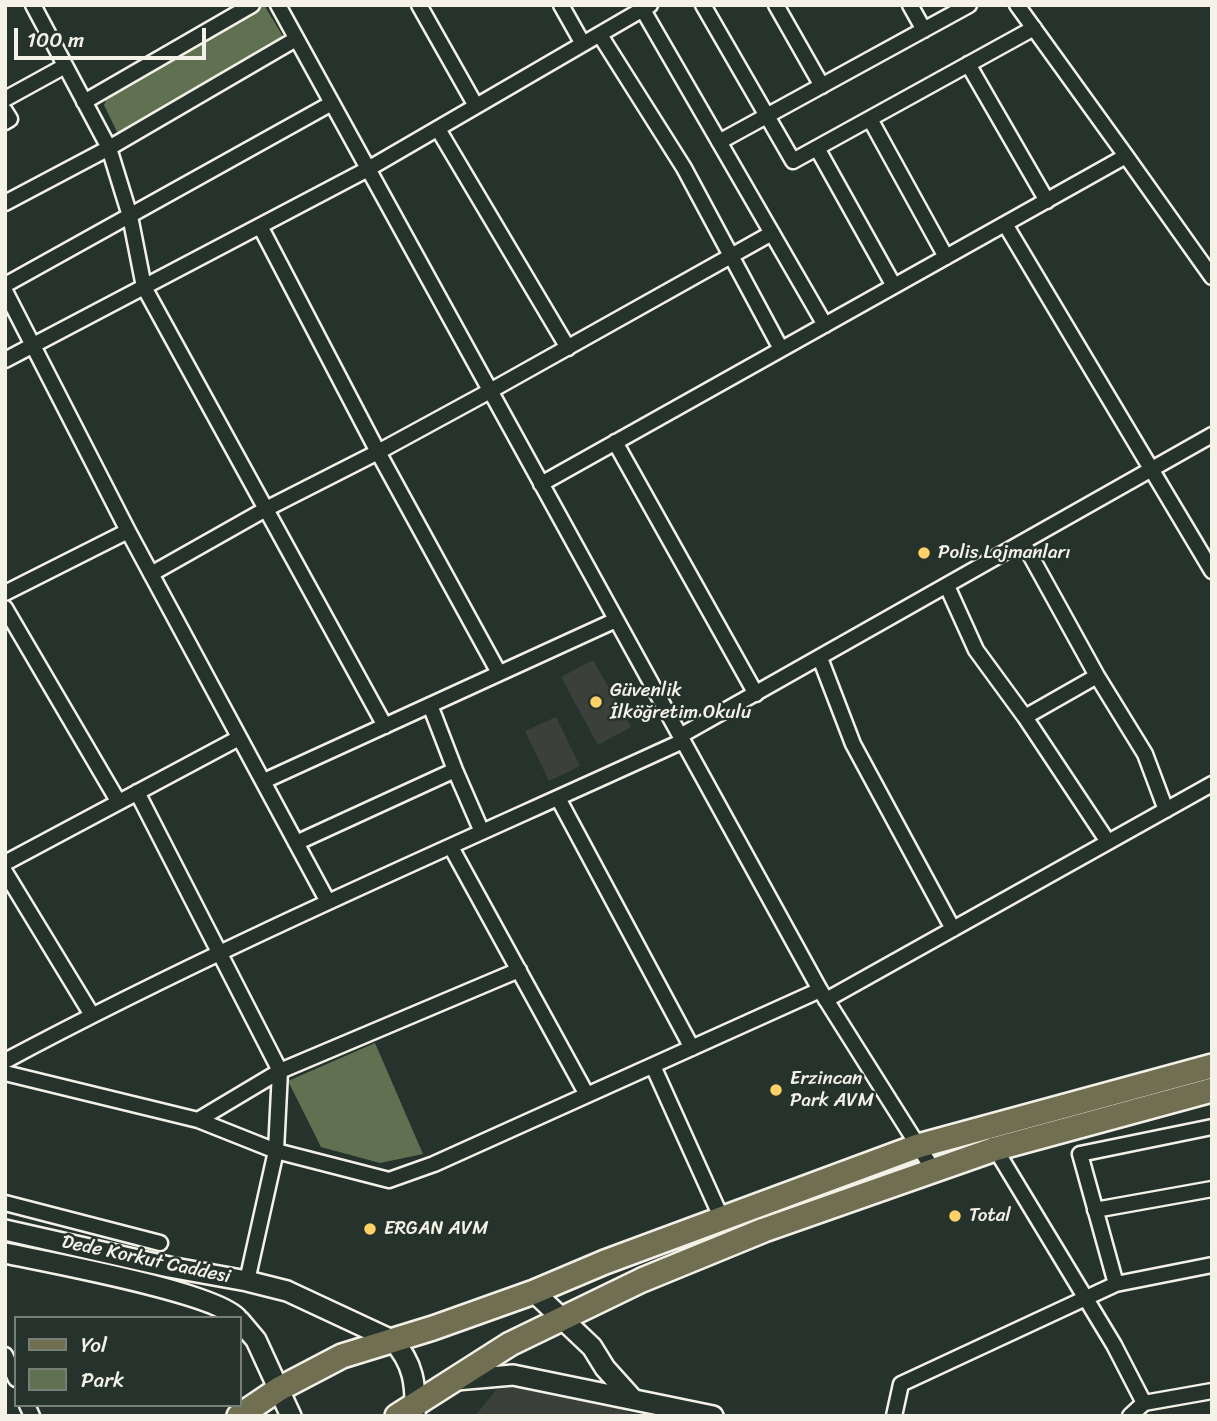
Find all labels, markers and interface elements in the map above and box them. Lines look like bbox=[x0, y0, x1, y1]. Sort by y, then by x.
scale bar bbox=[18, 14, 210, 58]
text: 100 m bbox=[27, 21, 84, 59]
place label: Polis Lojmanları bbox=[938, 542, 1071, 564]
marker: Polis Lojmanları bbox=[916, 545, 932, 561]
place label: Güvenlik İlköğretim Okulu bbox=[610, 680, 751, 724]
marker: Güvenlik İlköğretim Okulu bbox=[588, 694, 604, 710]
place label: Erzincan Park AVM bbox=[790, 1068, 874, 1112]
marker: Erzincan Park AVM bbox=[768, 1082, 784, 1098]
place label: Total bbox=[969, 1205, 1011, 1227]
marker: Total bbox=[947, 1208, 963, 1224]
place label: ERGAN AVM bbox=[384, 1218, 489, 1240]
marker: ERGAN AVM bbox=[362, 1221, 378, 1237]
street label: Dede Korkut Caddesi bbox=[60, 1231, 232, 1289]
legend bbox=[14, 1316, 242, 1407]
text: Yol bbox=[81, 1326, 107, 1364]
text: Park bbox=[81, 1361, 124, 1399]

